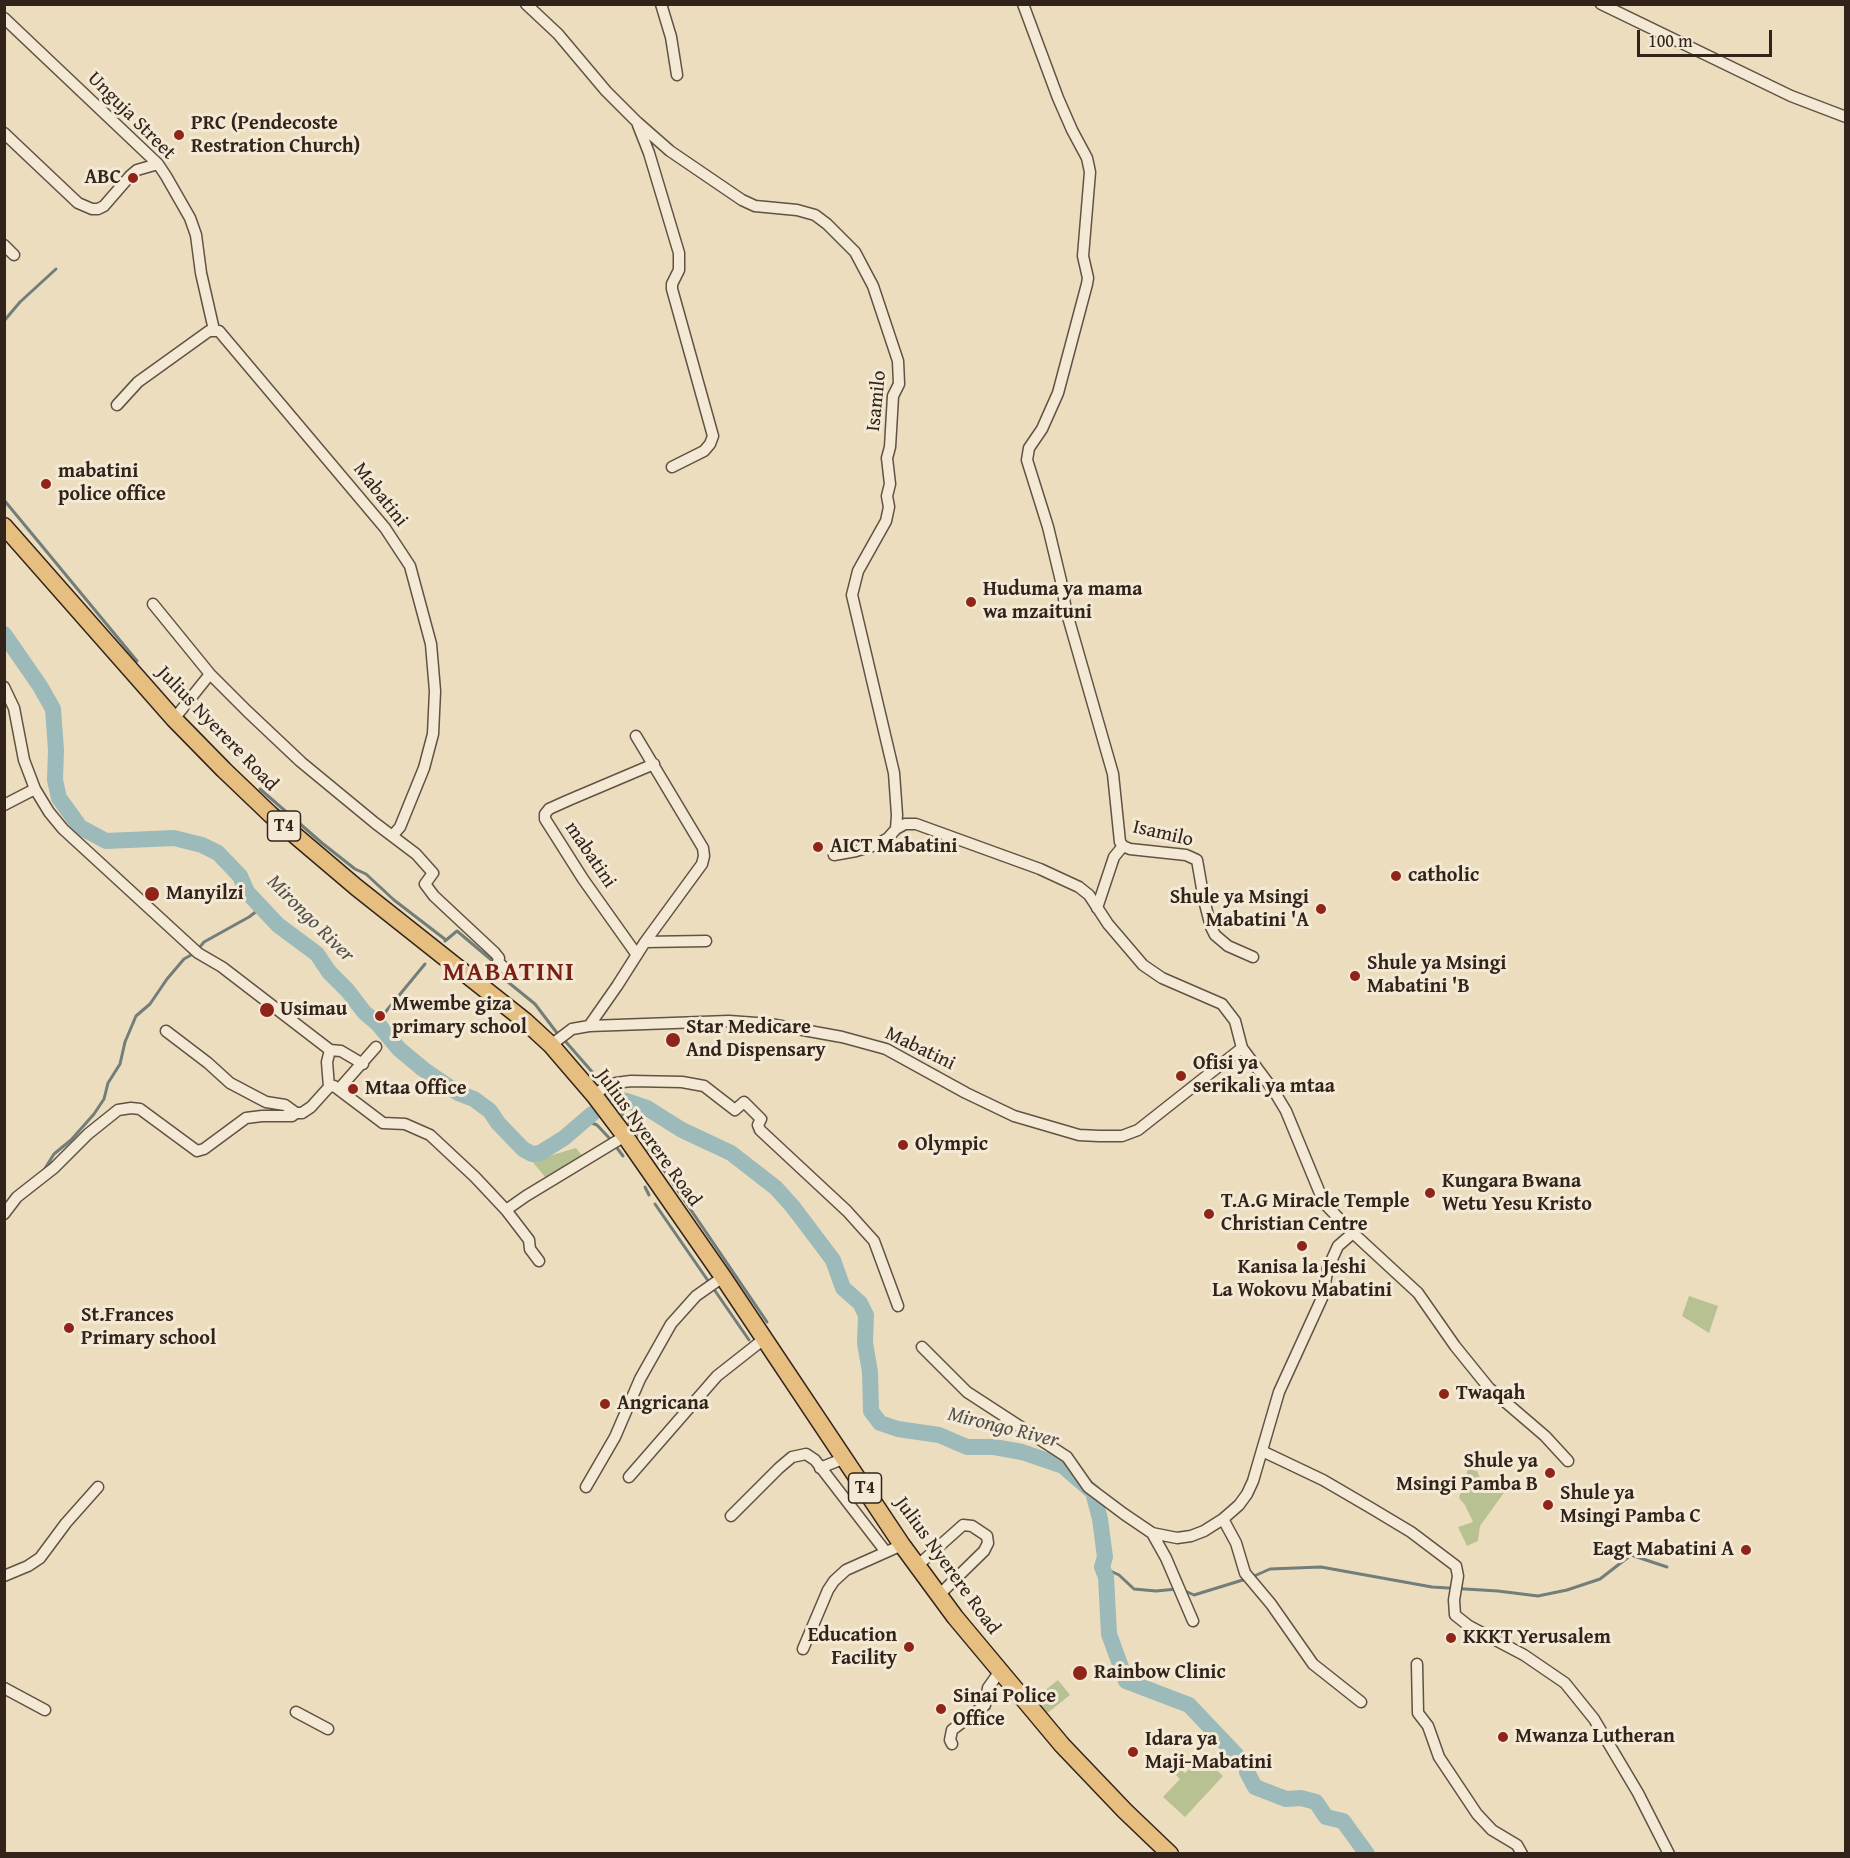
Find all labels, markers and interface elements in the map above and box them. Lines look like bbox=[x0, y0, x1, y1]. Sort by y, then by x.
scale bar bbox=[1640, 18, 1775, 56]
text: 100 m bbox=[1648, 27, 1693, 54]
street label: Unguja Street bbox=[82, 67, 180, 165]
place label: PRC (Pendecoste Restration Church) bbox=[191, 112, 360, 159]
marker: PRC (Pendecoste Restration Church) bbox=[172, 128, 186, 142]
place label: ABC bbox=[85, 166, 121, 190]
marker: ABC bbox=[126, 171, 140, 185]
street label: Isamilo bbox=[862, 369, 892, 433]
street label: Mabatini bbox=[347, 458, 413, 532]
place label: mabatini police office bbox=[58, 460, 166, 507]
marker: mabatini police office bbox=[39, 477, 53, 491]
place label: Huduma ya mama wa mzaituni bbox=[983, 578, 1142, 625]
marker: Huduma ya mama wa mzaituni bbox=[964, 595, 978, 609]
street label: Julius Nyerere Road bbox=[151, 662, 283, 796]
road number: T4 bbox=[268, 811, 300, 841]
street label: Isamilo bbox=[1130, 815, 1196, 853]
street label: mabatini bbox=[559, 817, 621, 893]
place label: AICT Mabatini bbox=[830, 835, 957, 859]
marker: AICT Mabatini bbox=[811, 840, 825, 854]
place label: catholic bbox=[1408, 864, 1479, 888]
marker: catholic bbox=[1389, 869, 1403, 883]
water label: Mirongo River bbox=[261, 870, 359, 968]
place label: Manyilzi bbox=[166, 882, 244, 906]
marker: Manyilzi bbox=[143, 885, 161, 903]
place label: Shule ya Msingi Mabatini 'A bbox=[1170, 886, 1309, 933]
marker: Shule ya Msingi Mabatini 'A bbox=[1314, 902, 1328, 916]
place label: Shule ya Msingi Mabatini 'B bbox=[1367, 952, 1506, 999]
district label: MABATINI bbox=[443, 957, 575, 989]
marker: Shule ya Msingi Mabatini 'B bbox=[1348, 969, 1362, 983]
place label: Mwembe giza primary school bbox=[392, 993, 527, 1040]
place label: Usimau bbox=[280, 998, 347, 1022]
marker: Usimau bbox=[258, 1001, 276, 1019]
marker: Mwembe giza primary school bbox=[373, 1009, 387, 1023]
place label: Star Medicare And Dispensary bbox=[686, 1016, 826, 1063]
street label: Mabatini bbox=[881, 1022, 959, 1076]
marker: Star Medicare And Dispensary bbox=[664, 1031, 682, 1049]
place label: Ofisi ya serikali ya mtaa bbox=[1193, 1052, 1335, 1099]
street label: Julius Nyerere Road bbox=[590, 1064, 706, 1212]
marker: Ofisi ya serikali ya mtaa bbox=[1174, 1069, 1188, 1083]
place label: Mtaa Office bbox=[365, 1077, 466, 1101]
marker: Mtaa Office bbox=[346, 1082, 360, 1096]
place label: Olympic bbox=[915, 1133, 988, 1157]
marker: Olympic bbox=[896, 1138, 910, 1152]
place label: Kungara Bwana Wetu Yesu Kristo bbox=[1442, 1170, 1592, 1217]
marker: Kungara Bwana Wetu Yesu Kristo bbox=[1423, 1186, 1437, 1200]
place label: T.A.G Miracle Temple Christian Centre bbox=[1221, 1190, 1410, 1237]
marker: T.A.G Miracle Temple Christian Centre bbox=[1202, 1207, 1216, 1221]
marker: Kanisa la Jeshi La Wokovu Mabatini bbox=[1295, 1239, 1309, 1253]
place label: Kanisa la Jeshi La Wokovu Mabatini bbox=[1212, 1256, 1392, 1303]
place label: St.Frances Primary school bbox=[81, 1304, 216, 1351]
marker: St.Frances Primary school bbox=[62, 1321, 76, 1335]
place label: Twaqah bbox=[1456, 1382, 1525, 1406]
marker: Twaqah bbox=[1437, 1387, 1451, 1401]
place label: Angricana bbox=[617, 1392, 709, 1416]
marker: Angricana bbox=[598, 1397, 612, 1411]
water label: Mirongo River bbox=[945, 1402, 1061, 1454]
place label: Shule ya Msingi Pamba B bbox=[1396, 1450, 1538, 1497]
marker: Shule ya Msingi Pamba B bbox=[1543, 1466, 1557, 1480]
road number: T4 bbox=[848, 1473, 882, 1503]
place label: Shule ya Msingi Pamba C bbox=[1560, 1482, 1701, 1529]
street label: Julius Nyerere Road bbox=[889, 1492, 1005, 1640]
marker: Shule ya Msingi Pamba C bbox=[1541, 1498, 1555, 1512]
place label: Eagt Mabatini A bbox=[1593, 1538, 1734, 1562]
marker: Eagt Mabatini A bbox=[1739, 1543, 1753, 1557]
place label: Education Facility bbox=[808, 1624, 897, 1671]
place label: KKKT Yerusalem bbox=[1463, 1626, 1611, 1650]
marker: KKKT Yerusalem bbox=[1444, 1631, 1458, 1645]
marker: Education Facility bbox=[902, 1640, 916, 1654]
place label: Rainbow Clinic bbox=[1094, 1661, 1226, 1685]
marker: Rainbow Clinic bbox=[1071, 1664, 1089, 1682]
place label: Sinai Police Office bbox=[953, 1685, 1056, 1732]
marker: Sinai Police Office bbox=[934, 1702, 948, 1716]
place label: Mwanza Lutheran bbox=[1515, 1725, 1675, 1749]
place label: Idara ya Maji-Mabatini bbox=[1145, 1728, 1272, 1775]
marker: Mwanza Lutheran bbox=[1496, 1730, 1510, 1744]
marker: Idara ya Maji-Mabatini bbox=[1126, 1745, 1140, 1759]

